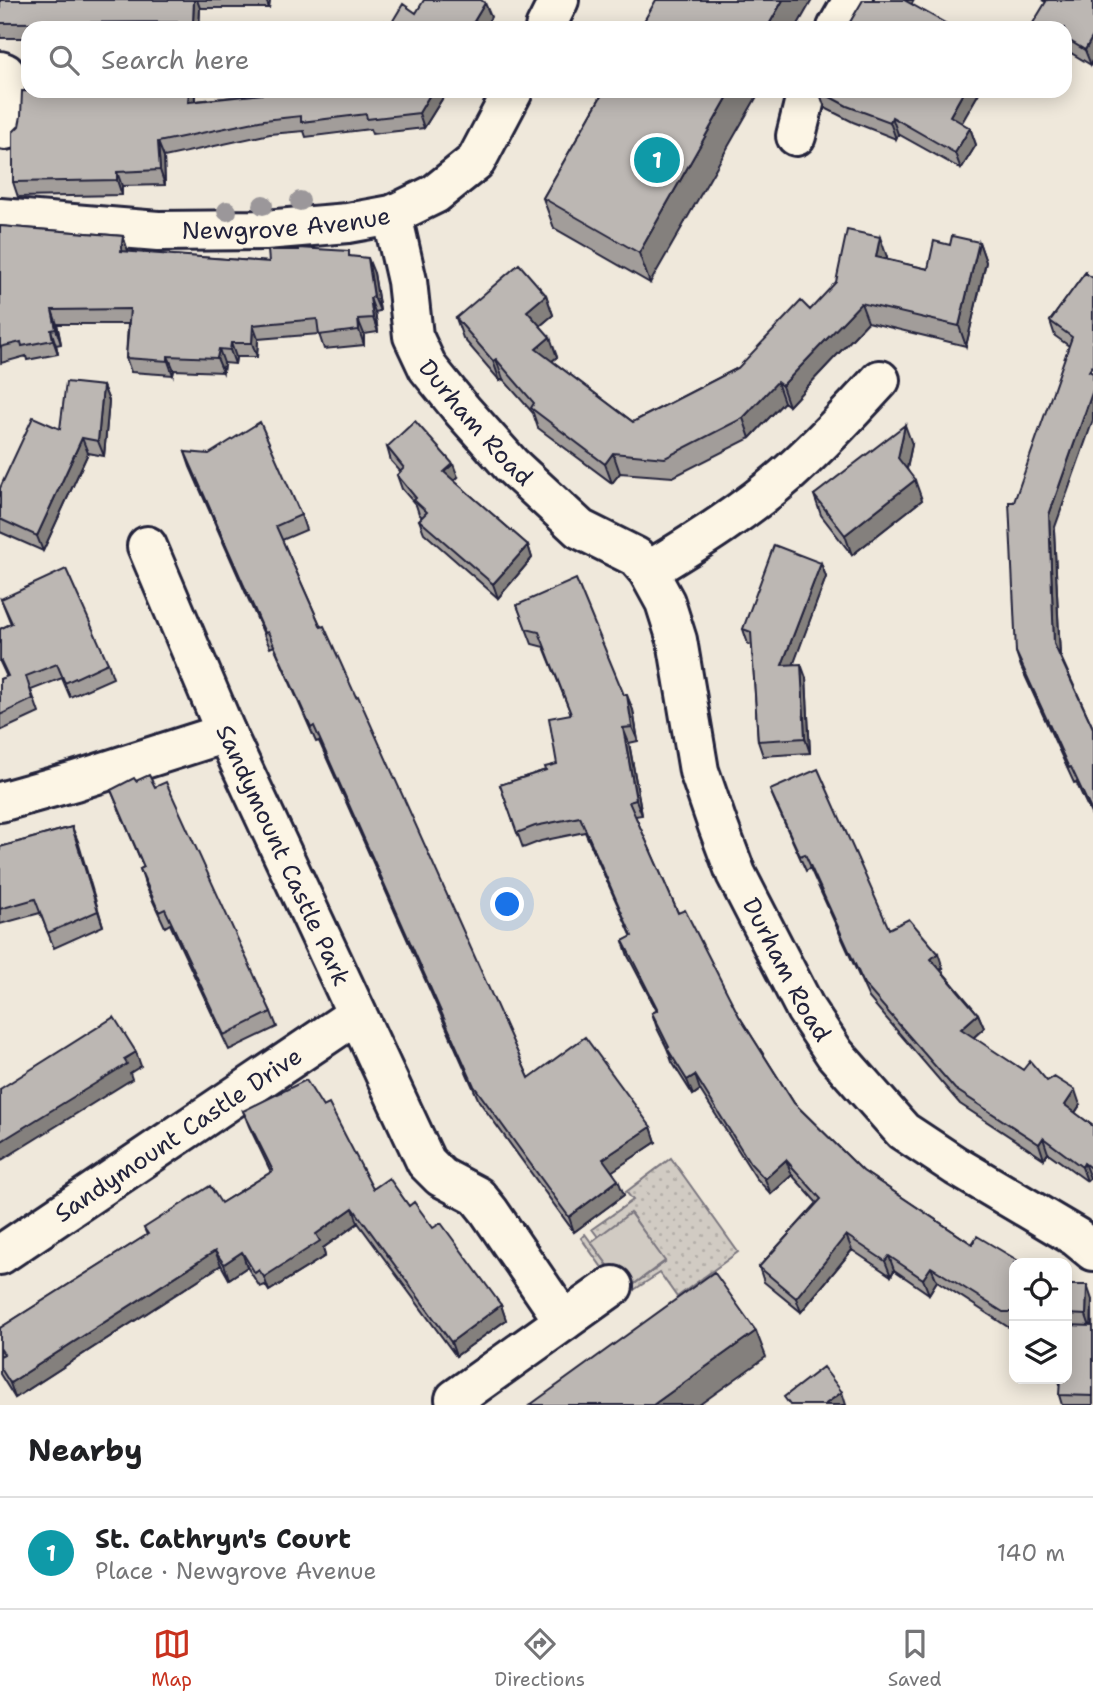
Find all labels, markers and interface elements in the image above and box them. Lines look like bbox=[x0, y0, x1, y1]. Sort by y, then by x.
search box bbox=[21, 21, 1072, 98]
icon: search bbox=[45, 41, 83, 79]
text: Search here bbox=[101, 42, 250, 77]
pin: 1 bbox=[634, 134, 680, 186]
street label: Newgrove Avenue bbox=[182, 200, 393, 247]
street label: Durham Road bbox=[411, 353, 540, 493]
street label: Sandymount Castle Park bbox=[208, 720, 358, 991]
your location bbox=[490, 887, 524, 921]
street label: Durham Road bbox=[735, 892, 838, 1048]
street label: Sandymount Castle Drive bbox=[48, 1040, 308, 1230]
map controls bbox=[1009, 1258, 1072, 1384]
button: locate bbox=[1009, 1258, 1072, 1321]
button: layers bbox=[1009, 1321, 1072, 1384]
text: Nearby bbox=[28, 1430, 143, 1471]
text: St. Cathryn's Court bbox=[95, 1521, 351, 1556]
text: 1 bbox=[46, 1538, 56, 1568]
text: 140 m bbox=[997, 1538, 1065, 1568]
text: Place · Newgrove Avenue bbox=[95, 1556, 377, 1586]
tab: Map bbox=[151, 1625, 192, 1692]
tab: Directions bbox=[495, 1625, 585, 1692]
tab: Saved bbox=[888, 1625, 942, 1692]

